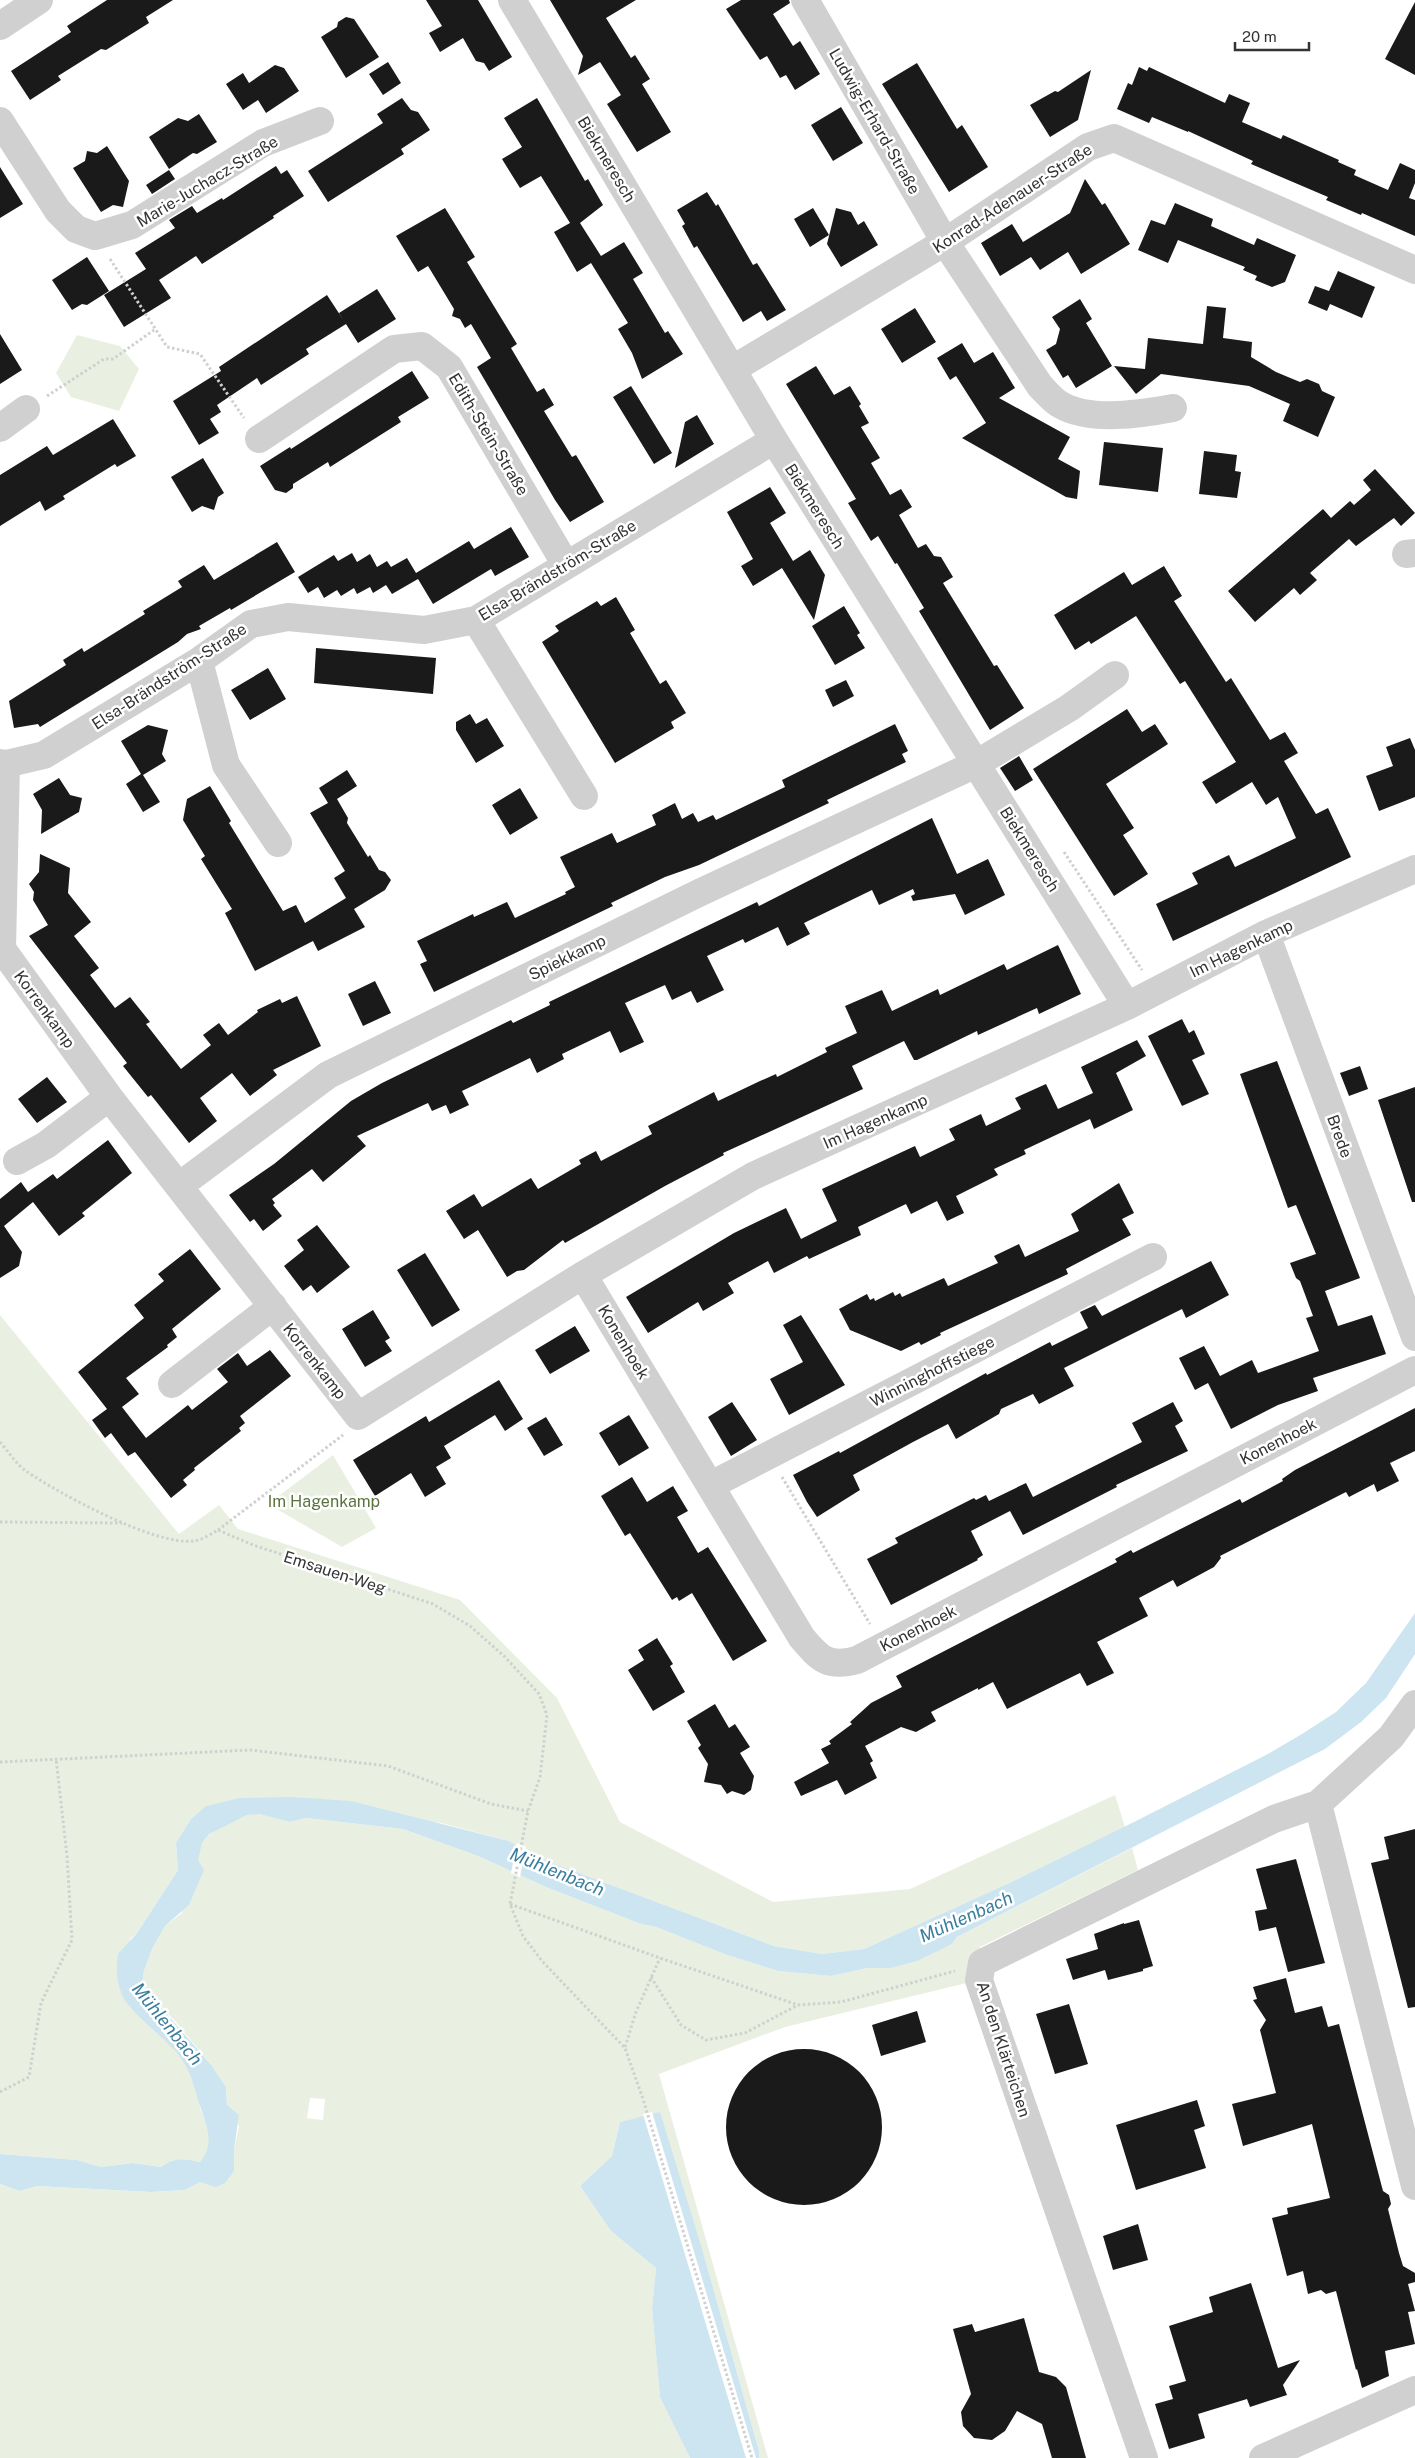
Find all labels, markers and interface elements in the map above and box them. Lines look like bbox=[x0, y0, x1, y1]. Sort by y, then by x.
scale bar bbox=[1235, 20, 1309, 52]
text: 20 m bbox=[1242, 28, 1277, 45]
street label: Ludwig-Erhard-Straße bbox=[825, 45, 924, 198]
street label: Biekmeresch bbox=[574, 113, 640, 206]
street label: Marie-Juchacz-Straße bbox=[133, 132, 281, 231]
street label: Konrad-Adenauer-Straße bbox=[929, 140, 1095, 257]
street label: Edith-Stein-Straße bbox=[445, 370, 533, 499]
street label: Biekmeresch bbox=[781, 460, 848, 552]
street label: Elsa-Brändström-Straße bbox=[475, 516, 639, 625]
street label: Elsa-Brändström-Straße bbox=[88, 619, 250, 734]
street label: Biekmeresch bbox=[996, 803, 1063, 895]
street label: Im Hagenkamp bbox=[1187, 915, 1296, 982]
street label: Spiekkamp bbox=[526, 931, 609, 984]
street label: Korrenkamp bbox=[10, 967, 79, 1052]
street label: Im Hagenkamp bbox=[820, 1090, 930, 1153]
street label: Brede bbox=[1323, 1112, 1356, 1160]
street label: Konenhoek bbox=[594, 1302, 653, 1383]
street label: Korrenkamp bbox=[279, 1320, 350, 1403]
street label: Winninghoffstiege bbox=[867, 1332, 998, 1411]
street label: Konenhoek bbox=[1237, 1414, 1320, 1469]
park label: Im Hagenkamp bbox=[268, 1492, 380, 1511]
street label: Emsauen-Weg bbox=[281, 1547, 388, 1598]
street label: Konenhoek bbox=[877, 1601, 960, 1656]
water label: Mühlenbach bbox=[507, 1843, 607, 1900]
water label: Mühlenbach bbox=[916, 1887, 1016, 1946]
water label: Mühlenbach bbox=[128, 1978, 207, 2069]
street label: An den Klärteichen bbox=[973, 1979, 1034, 2119]

